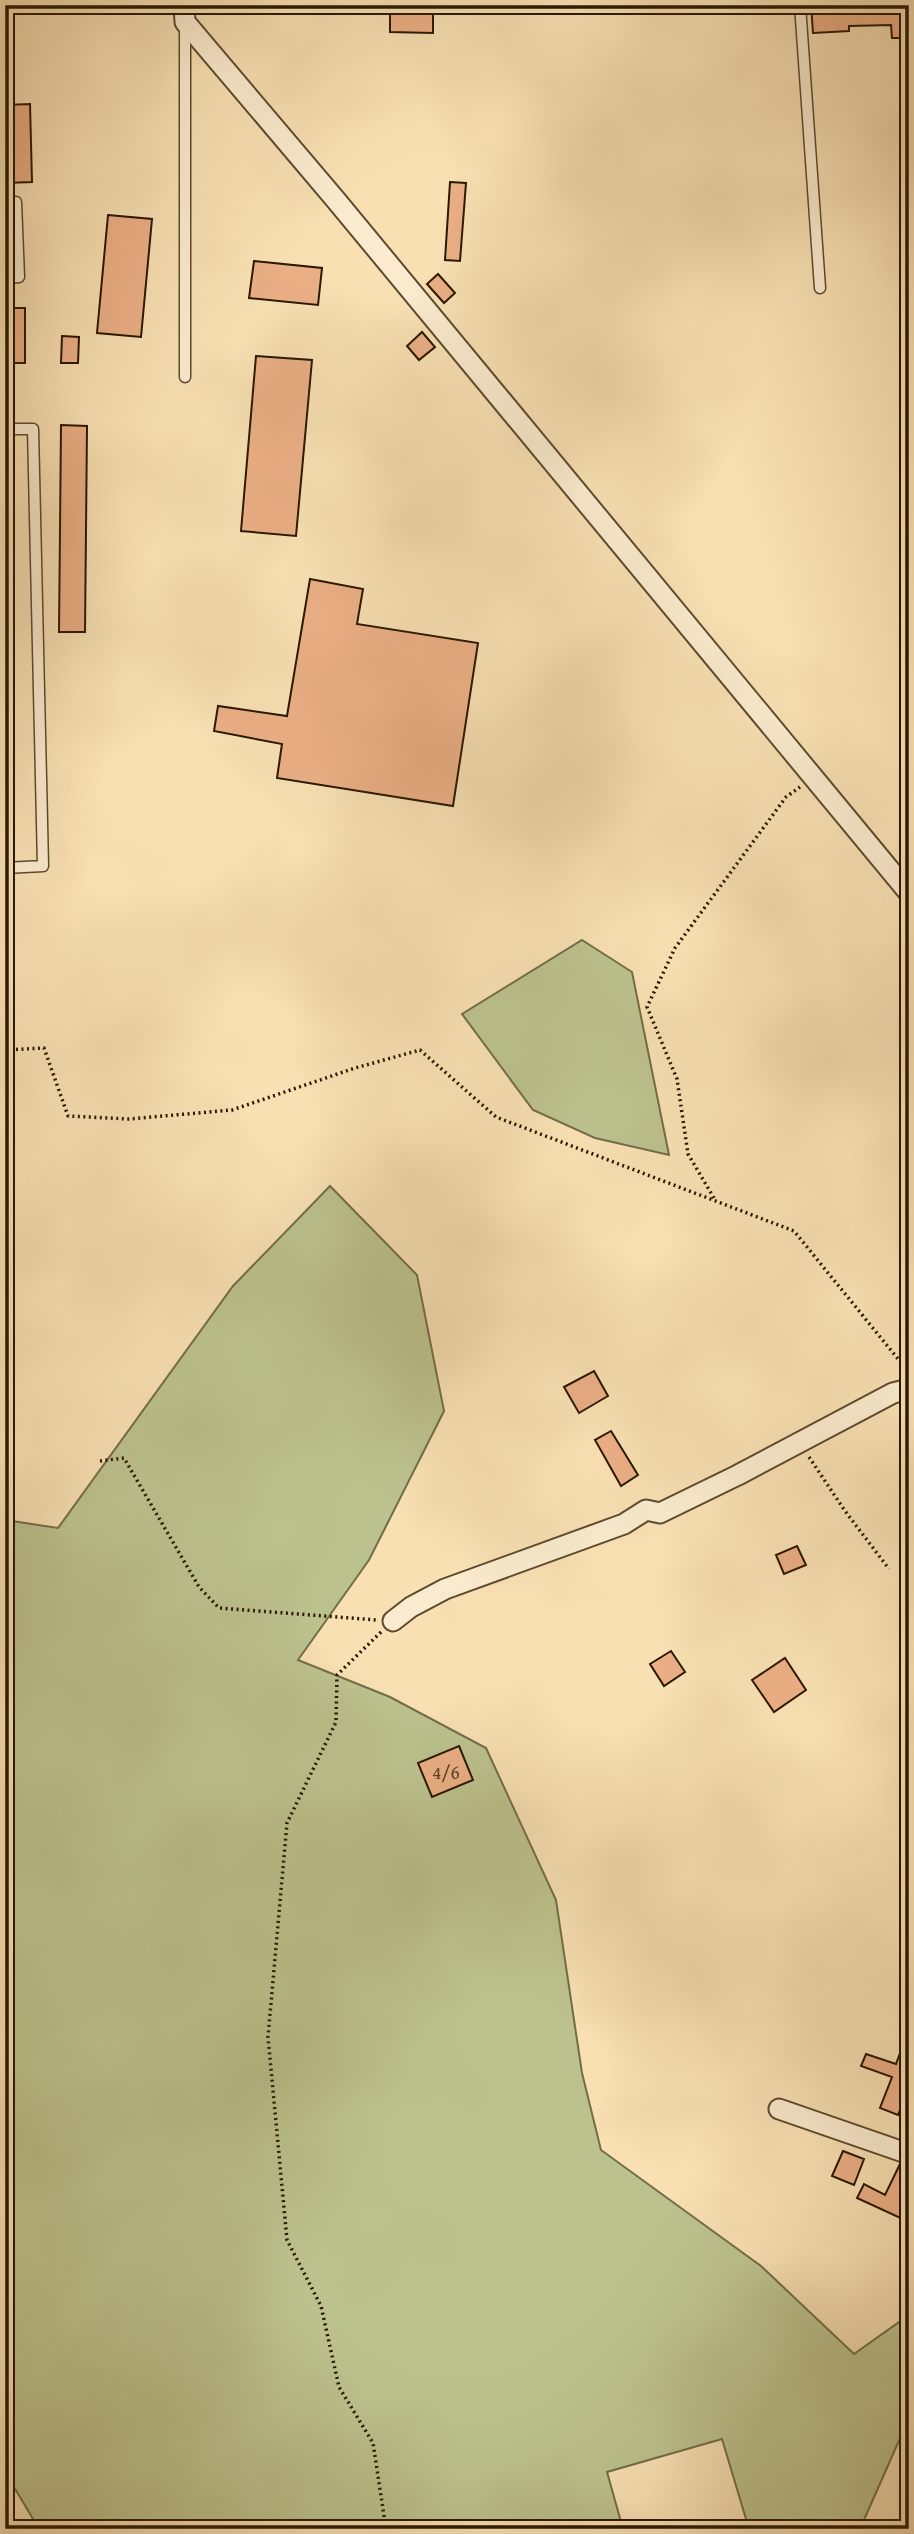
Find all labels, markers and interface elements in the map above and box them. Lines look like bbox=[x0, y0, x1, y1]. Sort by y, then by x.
house number: 4/6 bbox=[432, 1758, 460, 1786]

